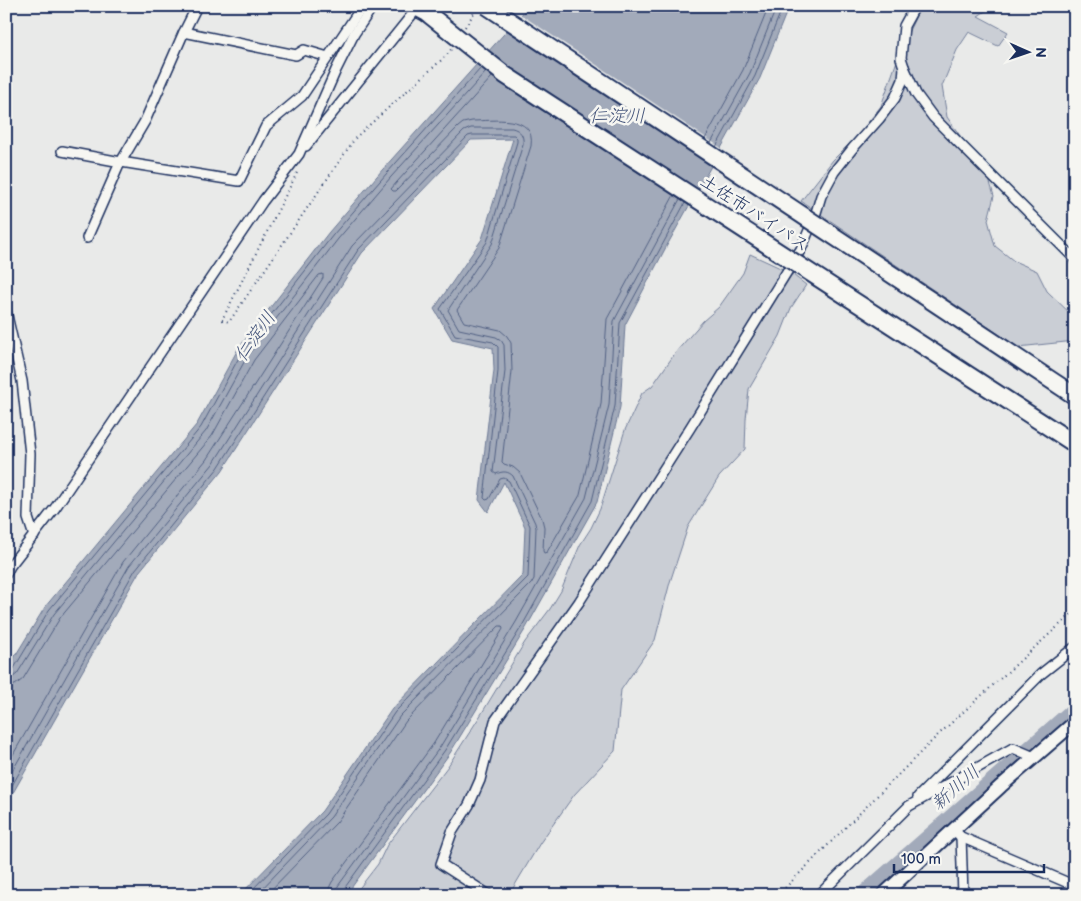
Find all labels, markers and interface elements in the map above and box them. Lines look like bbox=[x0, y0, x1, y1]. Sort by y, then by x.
north arrow bbox=[1004, 28, 1054, 78]
text: N bbox=[1032, 47, 1049, 58]
water label: 仁淀川 bbox=[588, 105, 646, 128]
street label: 土佐市バイパス bbox=[696, 170, 813, 256]
water label: 仁淀川 bbox=[229, 307, 281, 367]
water label: 新川川 bbox=[927, 761, 985, 816]
scale bar bbox=[894, 841, 1044, 873]
text: 100 m bbox=[901, 850, 941, 869]

